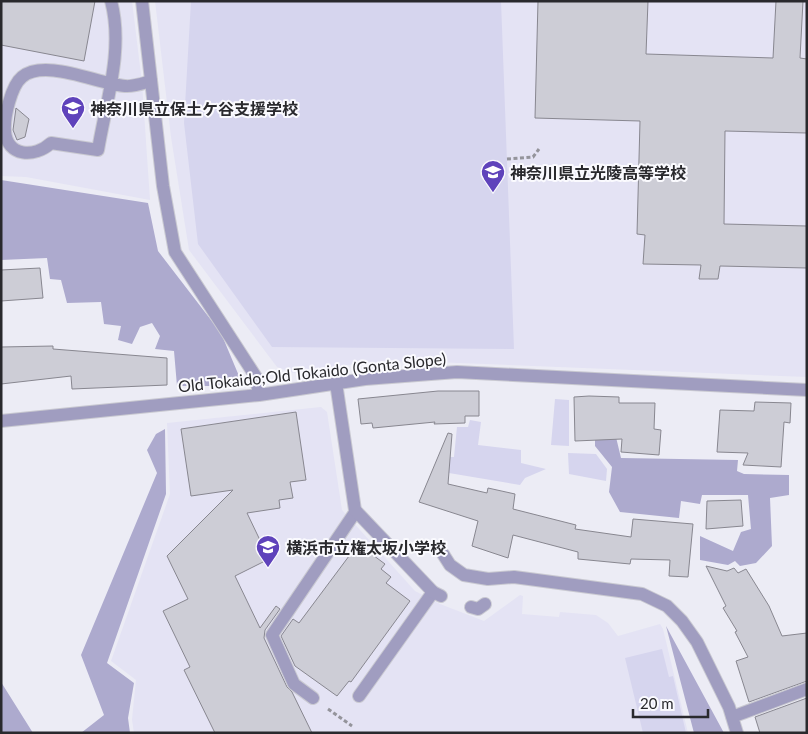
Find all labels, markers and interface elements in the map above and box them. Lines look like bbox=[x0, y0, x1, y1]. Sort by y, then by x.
school or university icon: 神奈川県立保土ケ谷支援学校 bbox=[60, 95, 86, 129]
place label: 神奈川県立保土ケ谷支援学校 bbox=[90, 99, 298, 118]
school or university icon: 神奈川県立光陵高等学校 bbox=[480, 159, 506, 193]
place label: 神奈川県立光陵高等学校 bbox=[510, 163, 686, 182]
street label: Old Tokaido;Old Tokaido (Gonta Slope) bbox=[177, 348, 447, 396]
school or university icon: 横浜市立権太坂小学校 bbox=[255, 534, 281, 568]
place label: 横浜市立権太坂小学校 bbox=[286, 538, 446, 557]
scale bar bbox=[633, 686, 708, 718]
text: 20 m bbox=[640, 694, 674, 712]

